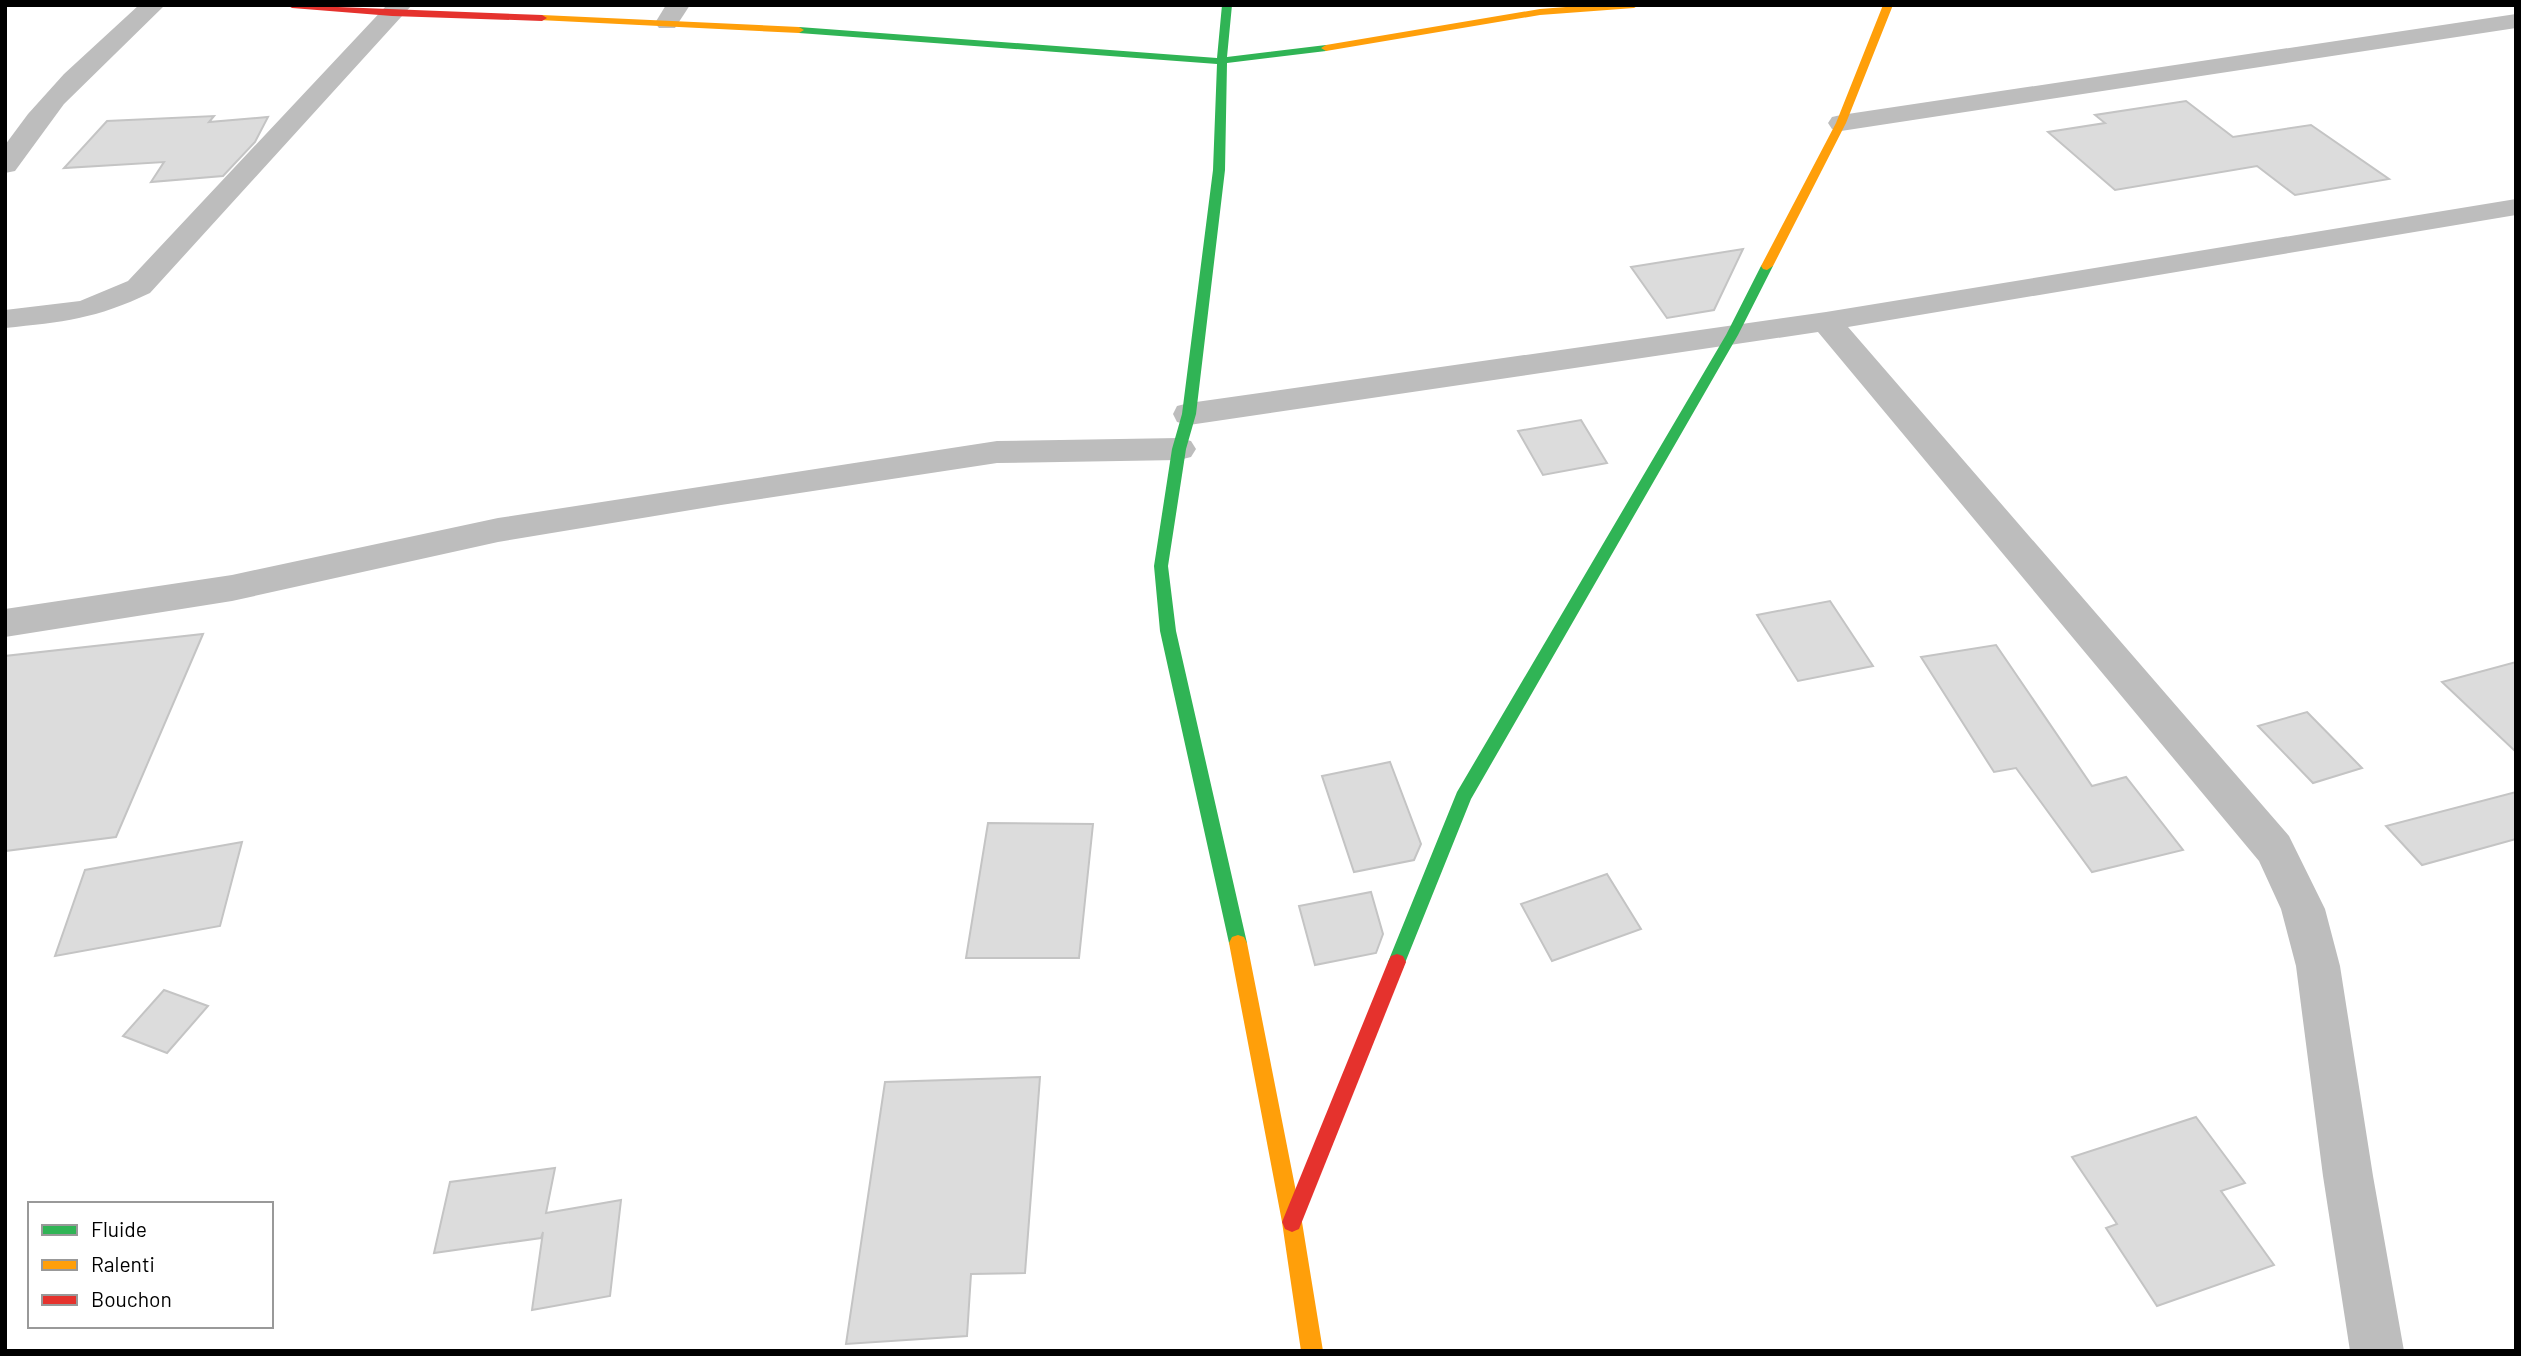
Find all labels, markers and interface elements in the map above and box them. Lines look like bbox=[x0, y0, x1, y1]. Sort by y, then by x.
legend bbox=[28, 1202, 273, 1328]
text: Fluide bbox=[91, 1216, 147, 1241]
text: Ralenti bbox=[91, 1251, 155, 1276]
text: Bouchon bbox=[91, 1286, 172, 1311]

